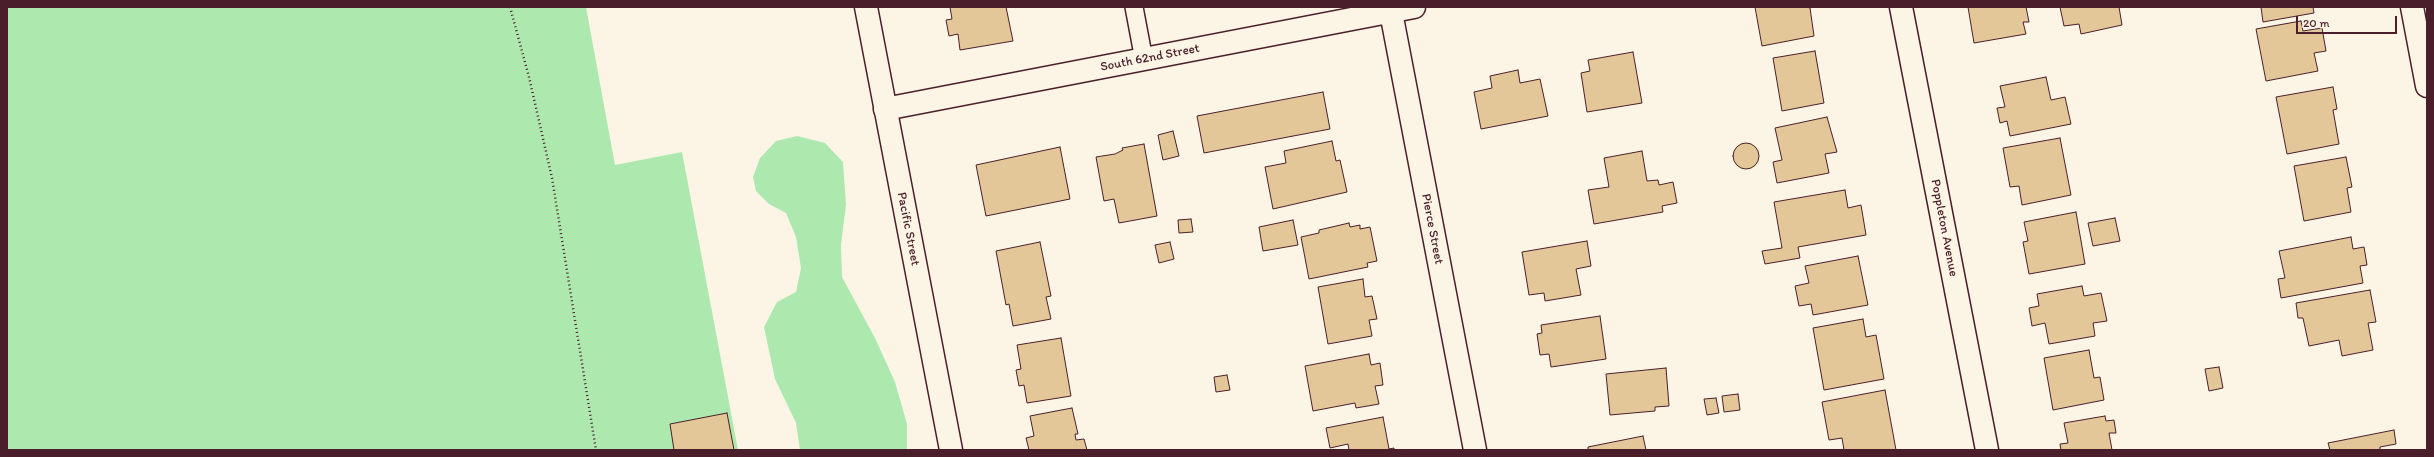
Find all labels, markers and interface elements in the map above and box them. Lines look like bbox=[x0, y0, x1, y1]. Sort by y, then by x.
scale bar bbox=[2298, 8, 2399, 34]
text: 20 m bbox=[2303, 16, 2330, 30]
street label: South 62nd Street bbox=[1099, 41, 1201, 75]
street label: Poppleton Avenue bbox=[1927, 178, 1961, 278]
street label: Pacific Street bbox=[893, 191, 923, 267]
street label: Pierce Street bbox=[1418, 192, 1446, 266]

